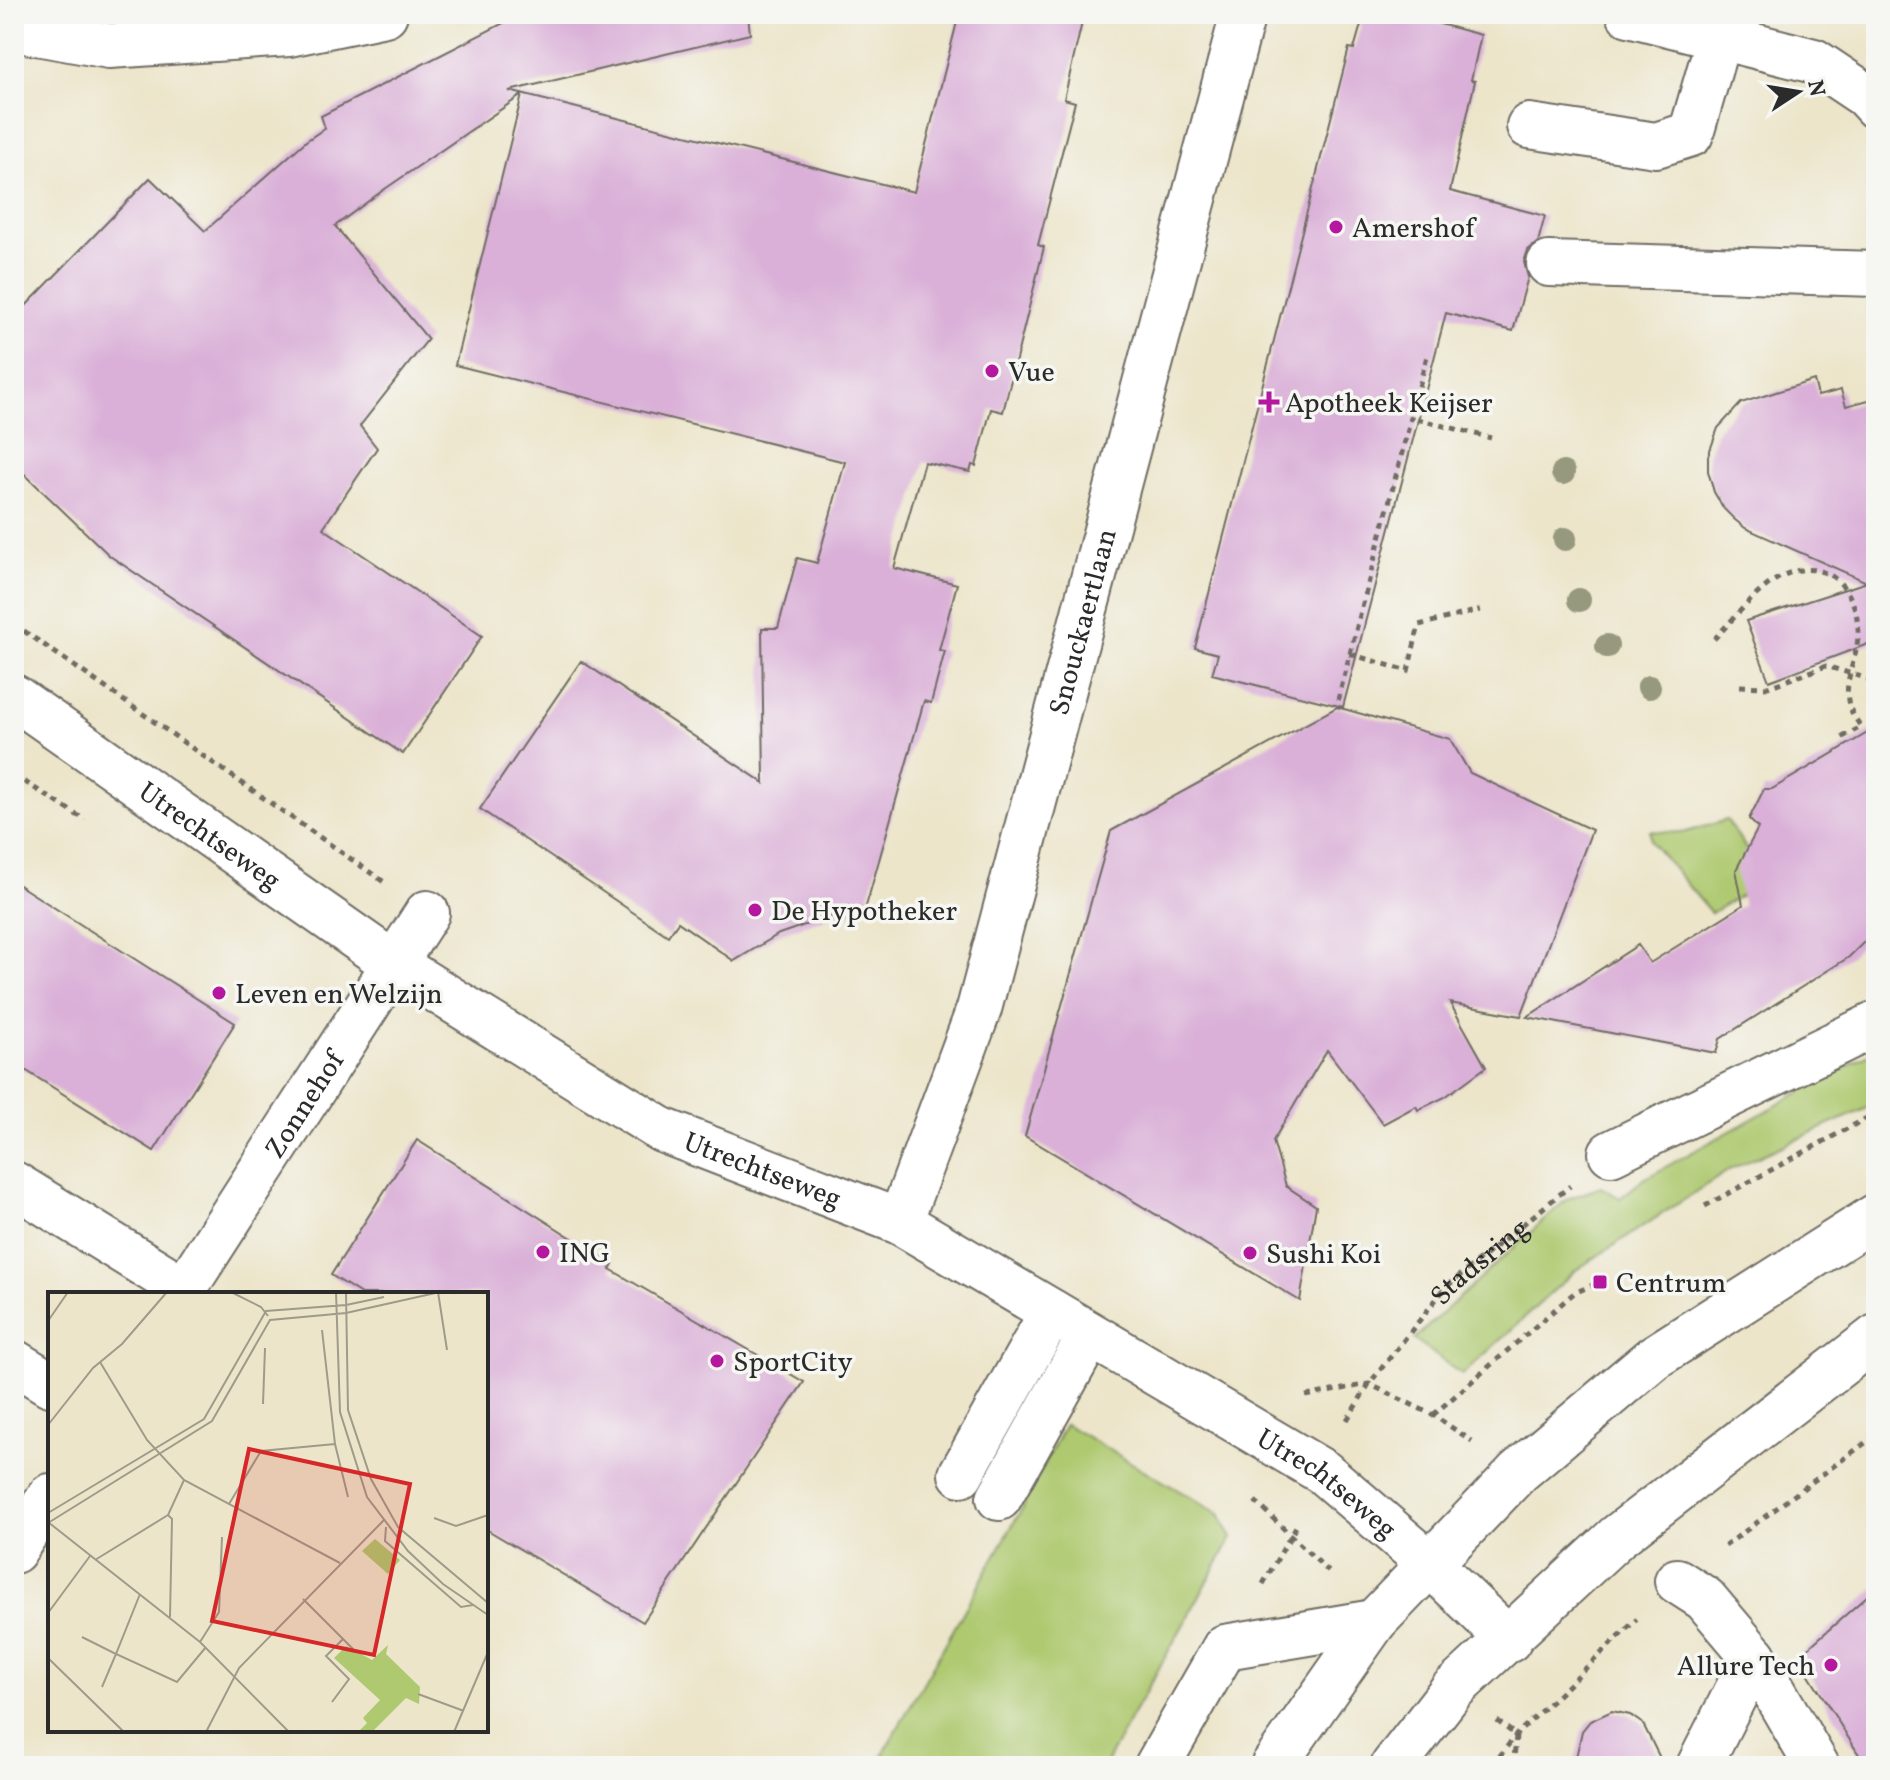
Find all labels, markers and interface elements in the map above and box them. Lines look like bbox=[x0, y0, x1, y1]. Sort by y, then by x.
north arrow bbox=[1758, 52, 1838, 132]
text: N bbox=[1798, 77, 1832, 99]
place label: Amershof bbox=[1352, 210, 1477, 249]
marker: Amershof bbox=[1327, 218, 1345, 236]
place label: Vue bbox=[1008, 354, 1055, 393]
marker: Vue bbox=[983, 362, 1001, 380]
place label: Apotheek Keijser bbox=[1285, 385, 1493, 424]
marker: Apotheek Keijser bbox=[1260, 393, 1278, 411]
street label: Snouckaertlaan bbox=[1041, 525, 1128, 720]
street label: Utrechtseweg bbox=[130, 773, 288, 901]
place label: De Hypotheker bbox=[771, 893, 957, 932]
marker: De Hypotheker bbox=[746, 901, 764, 919]
place label: Leven en Welzijn bbox=[235, 976, 443, 1015]
marker: Leven en Welzijn bbox=[210, 984, 228, 1002]
street label: Zonnehof bbox=[257, 1042, 356, 1167]
street label: Utrechtseweg bbox=[678, 1123, 847, 1220]
street label: Stadsring bbox=[1422, 1210, 1538, 1314]
place label: ING bbox=[559, 1235, 610, 1274]
place label: Sushi Koi bbox=[1266, 1236, 1381, 1275]
marker: ING bbox=[534, 1243, 552, 1261]
marker: Sushi Koi bbox=[1241, 1244, 1259, 1262]
place label: Centrum bbox=[1616, 1265, 1726, 1304]
marker: Centrum bbox=[1591, 1273, 1609, 1291]
inset map bbox=[48, 1292, 488, 1732]
place label: SportCity bbox=[733, 1344, 853, 1383]
marker: SportCity bbox=[708, 1352, 726, 1370]
street label: Utrechtseweg bbox=[1249, 1420, 1405, 1549]
place label: Allure Tech bbox=[1677, 1648, 1815, 1687]
marker: Allure Tech bbox=[1822, 1656, 1840, 1674]

